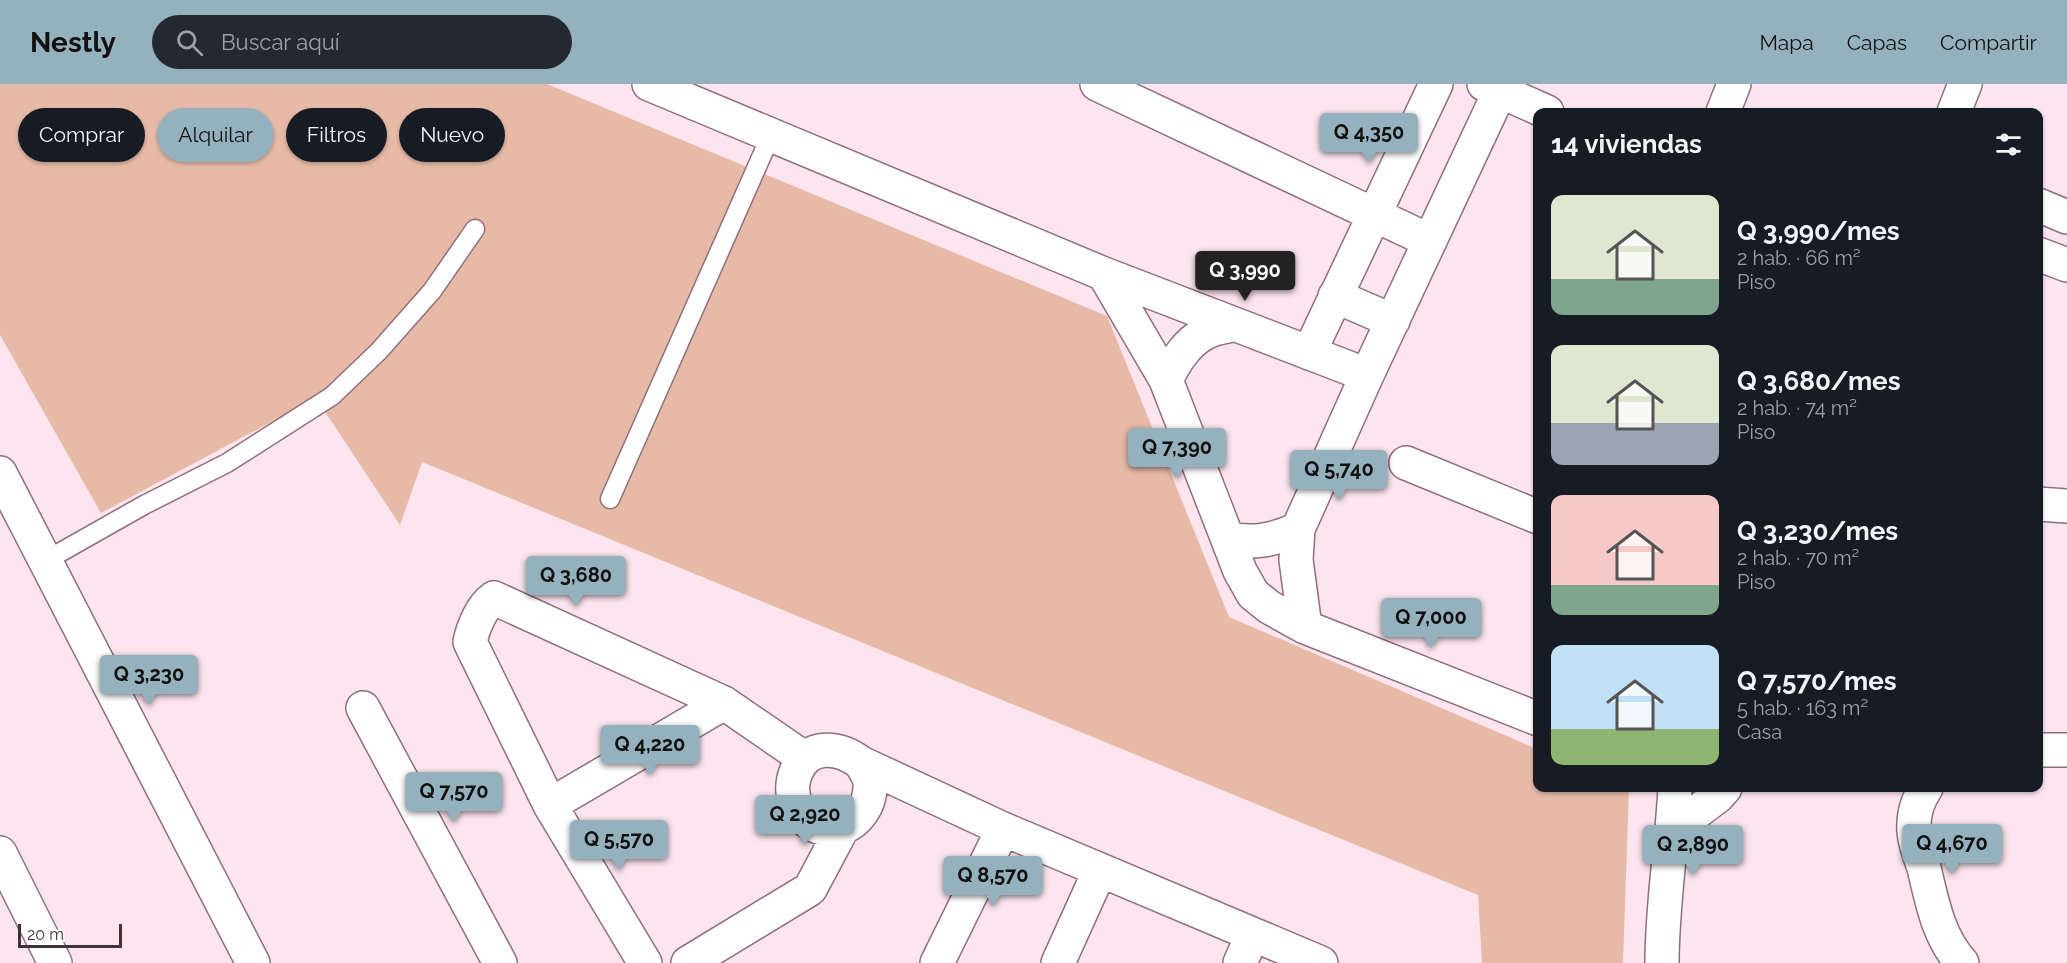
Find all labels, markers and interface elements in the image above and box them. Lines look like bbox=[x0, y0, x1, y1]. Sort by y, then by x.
search box bbox=[152, 15, 572, 69]
text: Nestly bbox=[30, 26, 116, 59]
icon: search bbox=[173, 26, 206, 59]
text: Buscar aquí bbox=[221, 29, 340, 55]
text: Mapa bbox=[1759, 30, 1814, 55]
text: Capas bbox=[1847, 30, 1907, 55]
text: Compartir bbox=[1940, 30, 2037, 55]
chip: Comprar bbox=[18, 108, 145, 162]
chip: Alquilar bbox=[157, 108, 274, 162]
chip: Filtros bbox=[286, 108, 387, 162]
chip: Nuevo bbox=[399, 108, 505, 162]
pin: Q 4,350 bbox=[1314, 113, 1424, 164]
text: Q 4,350 bbox=[1334, 120, 1404, 144]
icon: filters bbox=[1992, 128, 2025, 161]
text: 14 viviendas bbox=[1551, 129, 1702, 159]
text: Q 3,990/mes bbox=[1737, 216, 1900, 246]
icon: home bbox=[1599, 219, 1671, 291]
text: 2 hab. · 66 m² bbox=[1737, 246, 1861, 270]
pin: Q 3,990 bbox=[1190, 251, 1300, 302]
text: Q 3,990 bbox=[1209, 258, 1281, 282]
text: Piso bbox=[1737, 270, 1775, 294]
text: Q 3,680/mes bbox=[1737, 366, 1901, 396]
icon: home bbox=[1599, 369, 1671, 441]
text: 2 hab. · 74 m² bbox=[1737, 396, 1857, 420]
text: Piso bbox=[1737, 420, 1775, 444]
pin: Q 7,390 bbox=[1122, 428, 1232, 479]
text: Q 7,390 bbox=[1142, 435, 1212, 459]
pin: Q 5,740 bbox=[1284, 450, 1394, 501]
text: Q 5,740 bbox=[1304, 457, 1374, 481]
text: Q 3,230/mes bbox=[1737, 516, 1898, 546]
icon: home bbox=[1599, 519, 1671, 591]
text: 2 hab. · 70 m² bbox=[1737, 546, 1859, 570]
pin: Q 3,680 bbox=[521, 556, 631, 607]
text: Q 3,680 bbox=[540, 563, 612, 587]
text: Piso bbox=[1737, 570, 1775, 594]
pin: Q 7,000 bbox=[1376, 598, 1486, 649]
text: Q 7,000 bbox=[1395, 605, 1467, 629]
pin: Q 3,230 bbox=[94, 655, 204, 706]
text: Q 3,230 bbox=[114, 662, 184, 686]
text: Q 7,570/mes bbox=[1737, 666, 1897, 696]
icon: home bbox=[1599, 669, 1671, 741]
text: 5 hab. · 163 m² bbox=[1737, 696, 1868, 720]
text: Casa bbox=[1737, 720, 1782, 744]
pin: Q 4,220 bbox=[595, 725, 705, 776]
text: Q 4,220 bbox=[615, 732, 685, 756]
pin: Q 7,570 bbox=[399, 772, 509, 823]
text: Q 7,570 bbox=[419, 779, 489, 803]
pin: Q 2,920 bbox=[750, 795, 860, 846]
text: Q 2,920 bbox=[769, 802, 841, 826]
pin: Q 5,570 bbox=[564, 820, 674, 871]
pin: Q 4,670 bbox=[1897, 824, 2007, 875]
pin: Q 2,890 bbox=[1638, 825, 1748, 876]
text: Q 5,570 bbox=[584, 827, 654, 851]
text: Q 4,670 bbox=[1916, 831, 1988, 855]
text: Q 2,890 bbox=[1657, 832, 1729, 856]
pin: Q 8,570 bbox=[938, 856, 1048, 907]
text: Q 8,570 bbox=[957, 863, 1029, 887]
scale bar bbox=[18, 921, 122, 948]
text: 20 m bbox=[27, 925, 64, 944]

